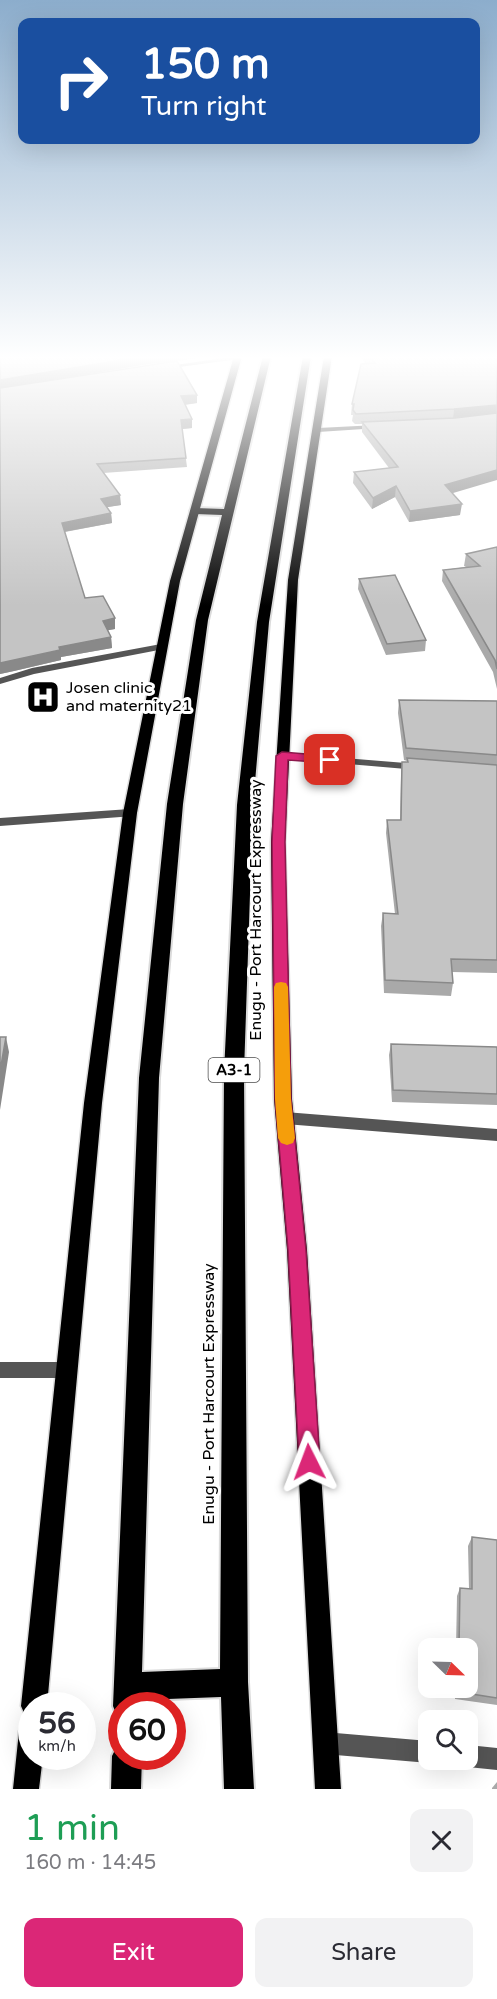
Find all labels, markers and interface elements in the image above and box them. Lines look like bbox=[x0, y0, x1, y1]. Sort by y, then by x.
text: 150 m bbox=[141, 39, 270, 90]
icon: right bbox=[42, 42, 120, 120]
text: Turn right bbox=[141, 90, 267, 123]
place label: Josen clinic and maternity21 bbox=[66, 678, 192, 716]
hospital icon: Josen clinic and maternity21 bbox=[25, 679, 61, 715]
pin bbox=[304, 734, 355, 785]
icon: arrive bbox=[313, 743, 346, 776]
street label: Enugu - Port Harcourt Expressway bbox=[246, 779, 266, 1041]
road number: A3-1 bbox=[208, 1058, 260, 1082]
street label: Enugu - Port Harcourt Expressway bbox=[199, 1263, 219, 1525]
position arrow bbox=[277, 1430, 341, 1494]
north arrow bbox=[418, 1638, 478, 1698]
map controls bbox=[418, 1638, 478, 1770]
speed limit sign: 60 bbox=[108, 1692, 186, 1770]
text: 56 bbox=[38, 1705, 76, 1742]
button: search bbox=[418, 1710, 478, 1770]
text: km/h bbox=[38, 1737, 76, 1755]
text: 1 min bbox=[24, 1807, 120, 1850]
button: close bbox=[410, 1809, 473, 1872]
text: 160 m · 14:45 bbox=[24, 1851, 156, 1875]
button: Exit bbox=[24, 1918, 243, 1987]
button: Share bbox=[255, 1918, 473, 1987]

